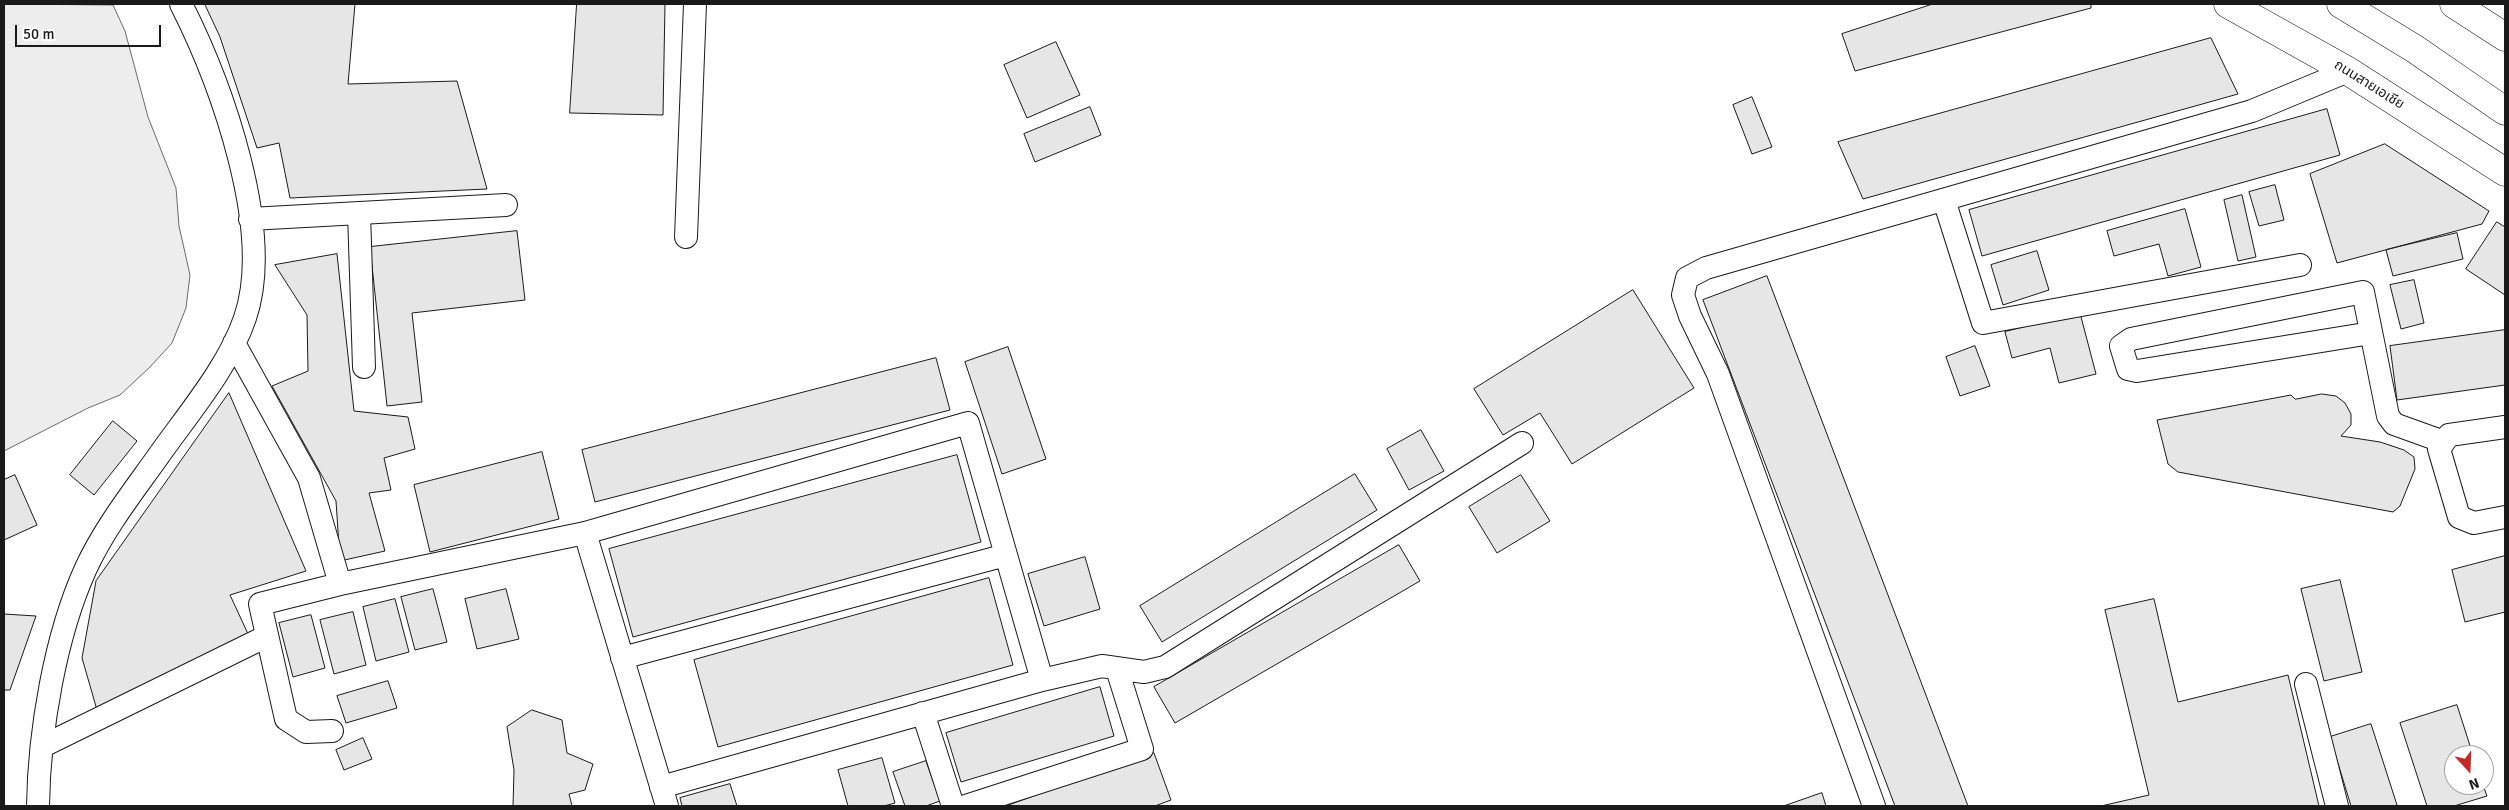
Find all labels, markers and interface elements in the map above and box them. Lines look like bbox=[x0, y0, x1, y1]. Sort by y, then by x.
scale bar bbox=[18, 15, 164, 47]
text: 50 m bbox=[23, 25, 54, 43]
street label: ถนนสายเอเชีย bbox=[2331, 57, 2407, 113]
north arrow bbox=[2444, 745, 2494, 795]
text: N bbox=[2466, 774, 2481, 793]

